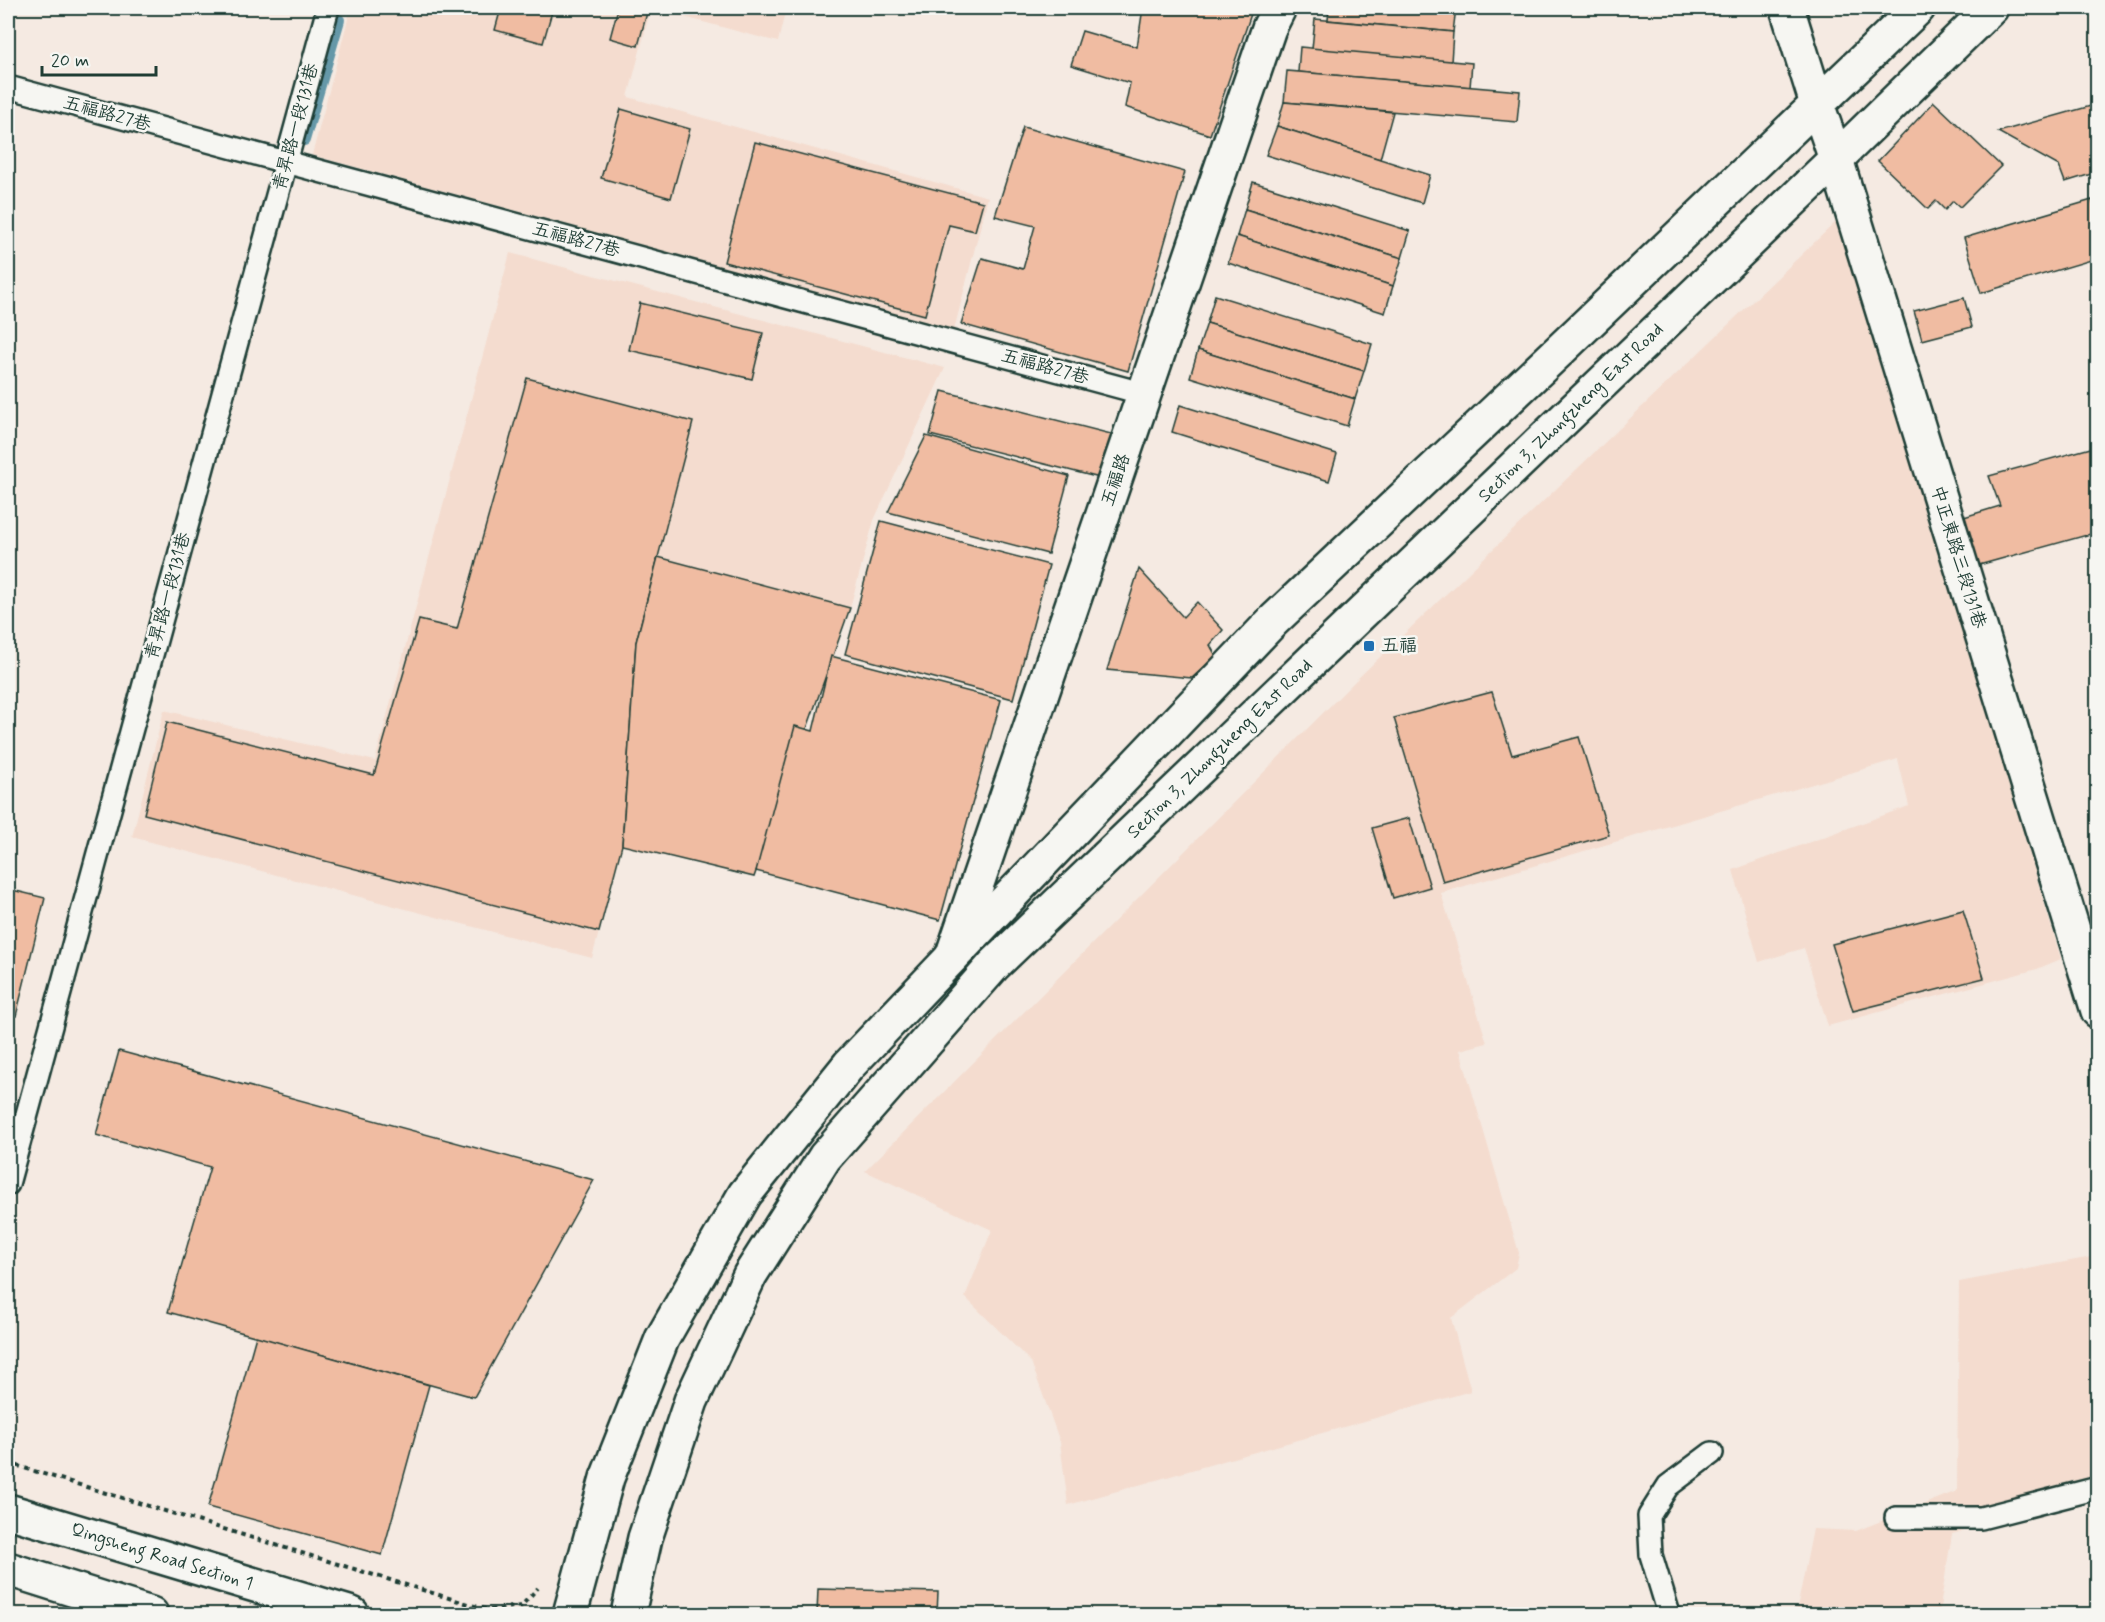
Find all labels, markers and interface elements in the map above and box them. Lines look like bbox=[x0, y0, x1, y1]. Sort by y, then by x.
scale bar bbox=[42, 39, 156, 77]
text: 20 m bbox=[51, 49, 89, 73]
street label: 青昇路一段131巷 bbox=[267, 61, 325, 193]
street label: 五福路27巷 bbox=[60, 91, 154, 137]
street label: 五福路27巷 bbox=[529, 217, 623, 263]
street label: Section 3, Zhongzheng East Road bbox=[1473, 318, 1670, 510]
street label: 五福路27巷 bbox=[998, 344, 1092, 390]
street label: 五福路 bbox=[1096, 451, 1136, 509]
street label: 中正東路三段131巷 bbox=[1925, 482, 1991, 632]
street label: 青昇路一段131巷 bbox=[139, 530, 197, 662]
place label: 五福 bbox=[1381, 634, 1417, 658]
marker: 五福 bbox=[1362, 639, 1376, 653]
street label: Section 3, Zhongzheng East Road bbox=[1122, 654, 1319, 846]
street label: Qingsheng Road Section 1 bbox=[67, 1518, 256, 1598]

